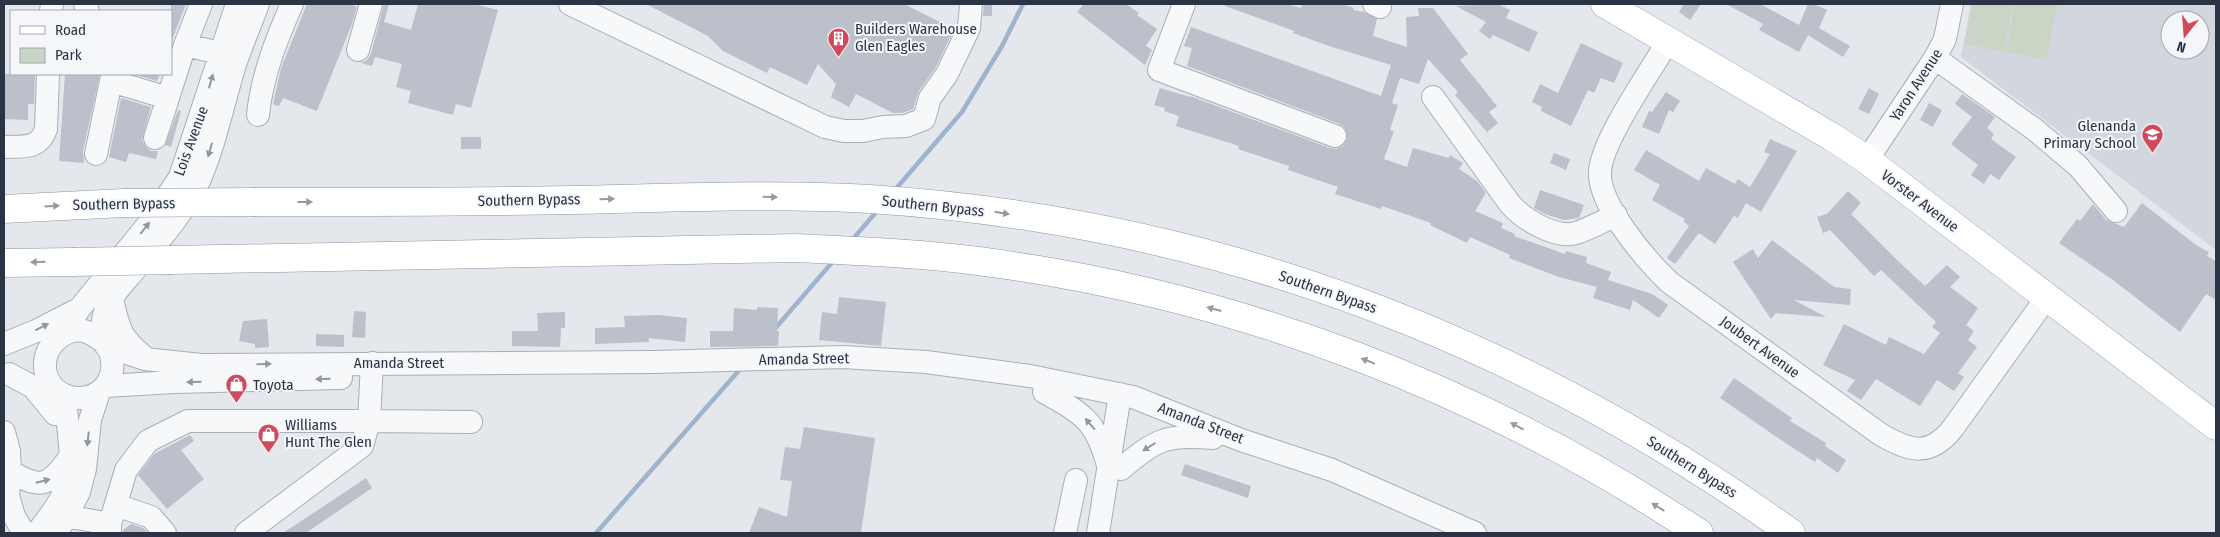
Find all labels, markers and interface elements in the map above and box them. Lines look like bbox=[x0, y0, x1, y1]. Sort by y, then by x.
legend bbox=[10, 10, 172, 75]
north arrow bbox=[2160, 10, 2210, 60]
place label: Builders Warehouse Glen Eagles bbox=[855, 20, 977, 55]
text: Road bbox=[55, 21, 86, 39]
building icon: Builders Warehouse Glen Eagles bbox=[827, 26, 851, 57]
text: N bbox=[2175, 38, 2188, 56]
street label: Yaron Avenue bbox=[1886, 45, 1946, 125]
text: Park bbox=[55, 46, 82, 64]
one-way arrow bbox=[208, 73, 216, 88]
street label: Lois Avenue bbox=[170, 104, 212, 178]
place label: Glenanda Primary School bbox=[2044, 117, 2136, 152]
school or university icon: Glenanda Primary School bbox=[2140, 123, 2164, 154]
one-way arrow bbox=[206, 142, 214, 157]
street label: Vorster Avenue bbox=[1878, 166, 1962, 236]
street label: Southern Bypass bbox=[477, 190, 581, 210]
street label: Southern Bypass bbox=[881, 192, 985, 220]
one-way arrow bbox=[762, 193, 778, 201]
street label: Southern Bypass bbox=[72, 194, 176, 214]
one-way arrow bbox=[600, 195, 616, 203]
one-way arrow bbox=[297, 198, 313, 206]
one-way arrow bbox=[45, 202, 61, 210]
one-way arrow bbox=[994, 210, 1010, 218]
one-way arrow bbox=[140, 221, 151, 234]
one-way arrow bbox=[29, 258, 45, 266]
street label: Southern Bypass bbox=[1277, 267, 1379, 317]
one-way arrow bbox=[1206, 305, 1222, 313]
street label: Joubert Avenue bbox=[1717, 312, 1803, 382]
one-way arrow bbox=[35, 323, 49, 331]
street label: Amanda Street bbox=[759, 349, 849, 369]
street label: Amanda Street bbox=[354, 354, 444, 372]
one-way arrow bbox=[1361, 356, 1375, 364]
one-way arrow bbox=[256, 360, 272, 368]
shop icon: Toyota bbox=[225, 373, 249, 404]
one-way arrow bbox=[315, 375, 331, 383]
place label: Toyota bbox=[253, 376, 294, 394]
one-way arrow bbox=[186, 378, 202, 386]
street label: Amanda Street bbox=[1156, 398, 1247, 448]
place label: Williams Hunt The Glen bbox=[285, 416, 372, 451]
one-way arrow bbox=[1084, 417, 1095, 430]
shop icon: Williams Hunt The Glen bbox=[257, 422, 281, 453]
one-way arrow bbox=[1509, 422, 1524, 430]
one-way arrow bbox=[83, 431, 91, 447]
street label: Southern Bypass bbox=[1644, 432, 1740, 502]
one-way arrow bbox=[1143, 443, 1156, 452]
one-way arrow bbox=[35, 477, 51, 485]
one-way arrow bbox=[1651, 502, 1664, 512]

